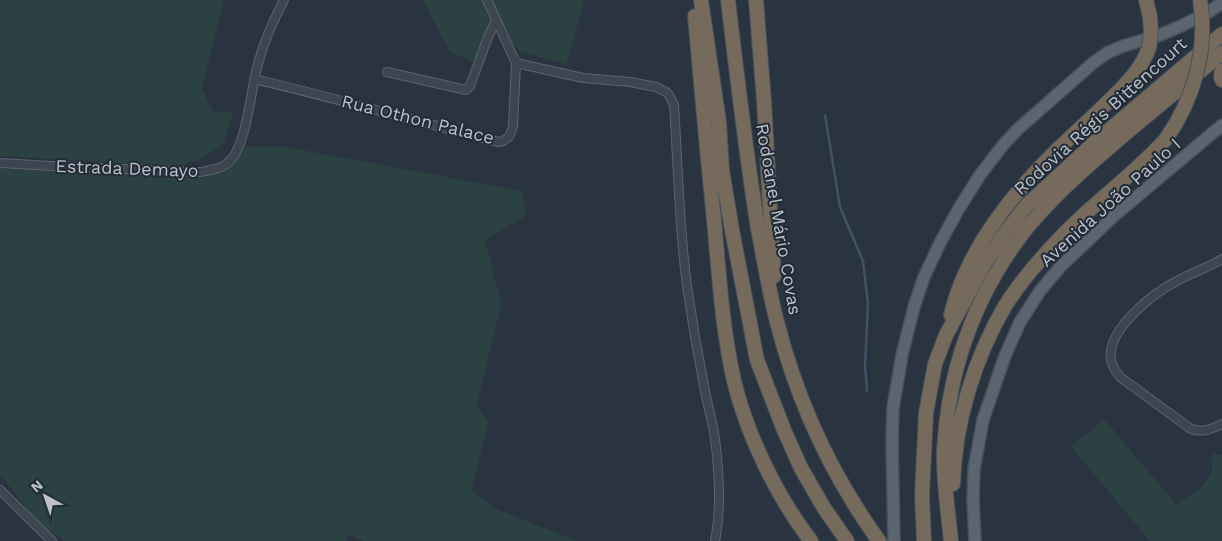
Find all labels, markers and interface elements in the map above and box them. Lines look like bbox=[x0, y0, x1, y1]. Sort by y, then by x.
street label: Rodovia Régis Bittencourt bbox=[1009, 33, 1191, 199]
street label: Rua Othon Palace bbox=[340, 90, 496, 148]
street label: Rodoanel Mário Covas bbox=[752, 122, 806, 316]
street label: Avenida João Paulo I bbox=[1035, 133, 1185, 271]
street label: Estrada Demayo bbox=[55, 155, 199, 181]
north arrow bbox=[20, 471, 70, 521]
text: N bbox=[28, 477, 46, 496]

